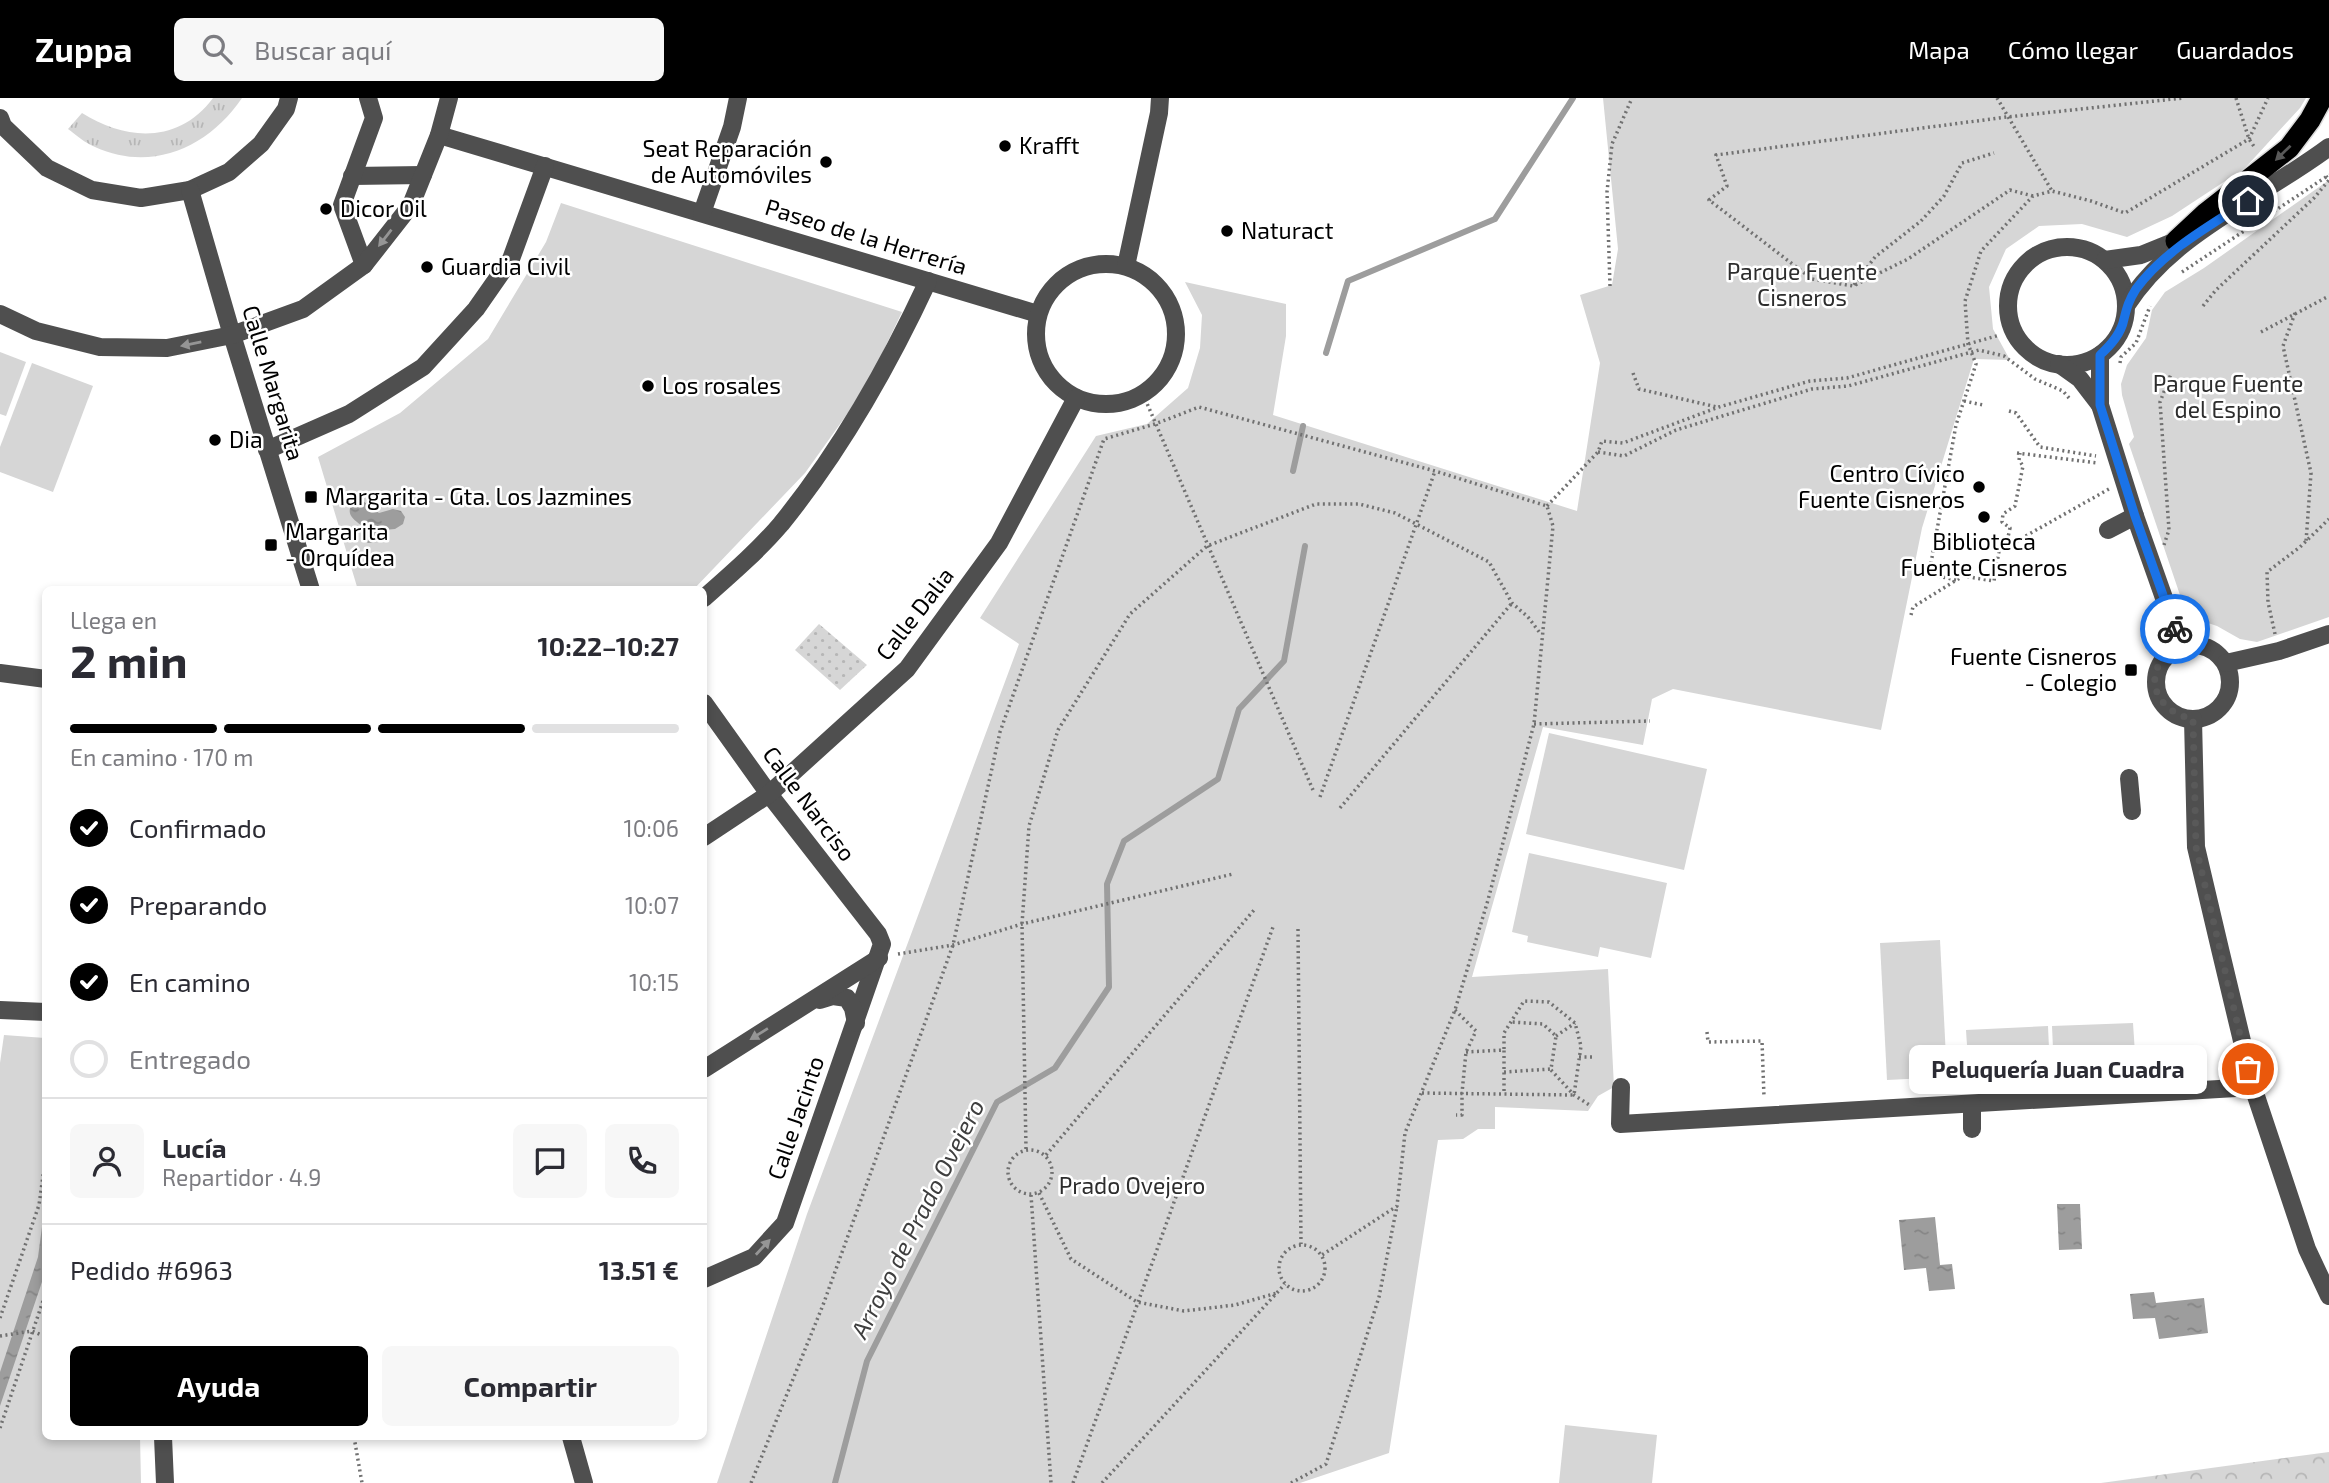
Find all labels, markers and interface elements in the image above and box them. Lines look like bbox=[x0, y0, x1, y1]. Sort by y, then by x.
search box bbox=[174, 18, 664, 81]
text: Zuppa bbox=[35, 29, 132, 69]
icon: search bbox=[198, 30, 236, 68]
text: Buscar aquí bbox=[254, 34, 392, 65]
text: Mapa bbox=[1908, 35, 1970, 64]
text: Cómo llegar bbox=[2008, 35, 2138, 64]
text: Guardados bbox=[2176, 35, 2294, 64]
place label: Krafft bbox=[1019, 131, 1080, 159]
place label: Seat Reparación de Automóviles bbox=[643, 134, 812, 188]
marker: Krafft bbox=[997, 138, 1013, 154]
one-way arrow bbox=[2275, 145, 2292, 161]
marker: Seat Reparación de Automóviles bbox=[818, 154, 834, 170]
pin bbox=[2218, 171, 2278, 231]
icon: home bbox=[2229, 182, 2267, 220]
street label: Paseo de la Herrería bbox=[762, 192, 970, 280]
place label: Dicor Oil bbox=[340, 194, 427, 222]
marker: Dicor Oil bbox=[318, 201, 334, 217]
place label: Naturact bbox=[1241, 216, 1334, 244]
marker: Naturact bbox=[1219, 223, 1235, 239]
one-way arrow bbox=[378, 228, 393, 246]
place label: Guardia Civil bbox=[441, 252, 571, 280]
park label: Parque Fuente Cisneros bbox=[1727, 257, 1877, 311]
marker: Guardia Civil bbox=[419, 259, 435, 275]
street label: Calle Margarita bbox=[237, 302, 311, 464]
one-way arrow bbox=[180, 338, 202, 349]
park label: Parque Fuente del Espino bbox=[2153, 369, 2303, 423]
place label: Los rosales bbox=[662, 371, 781, 399]
marker: Los rosales bbox=[640, 378, 656, 394]
place label: Dia bbox=[229, 425, 263, 453]
marker: Dia bbox=[207, 432, 223, 448]
place label: Centro Cívico Fuente Cisneros bbox=[1798, 459, 1965, 513]
marker: Centro Cívico Fuente Cisneros bbox=[1971, 479, 1987, 495]
place label: Margarita - Gta. Los Jazmines bbox=[325, 482, 632, 510]
marker: Margarita - Gta. Los Jazmines bbox=[303, 489, 319, 505]
marker: Biblioteca Fuente Cisneros bbox=[1976, 509, 1992, 525]
place label: Margarita - Orquídea bbox=[285, 517, 395, 571]
place label: Biblioteca Fuente Cisneros bbox=[1901, 527, 2067, 581]
marker: Margarita - Orquídea bbox=[263, 537, 279, 553]
street label: Calle Dalia bbox=[869, 561, 959, 665]
courier bbox=[2140, 594, 2210, 664]
text: Llega en bbox=[70, 606, 157, 634]
icon: bike bbox=[2156, 610, 2194, 648]
text: 10:22–10:27 bbox=[538, 630, 679, 661]
text: 2 min bbox=[70, 632, 188, 687]
place label: Fuente Cisneros - Colegio bbox=[1950, 642, 2117, 696]
marker: Fuente Cisneros - Colegio bbox=[2123, 662, 2139, 678]
street label: Calle Narciso bbox=[758, 741, 862, 866]
text: En camino · 170 m bbox=[70, 743, 253, 771]
icon: check bbox=[70, 809, 108, 847]
text: Confirmado bbox=[129, 812, 267, 843]
text: 10:06 bbox=[624, 814, 679, 842]
icon: check bbox=[70, 886, 108, 924]
text: Preparando bbox=[129, 889, 267, 920]
text: 10:07 bbox=[625, 891, 679, 919]
icon: check bbox=[70, 963, 108, 1001]
text: En camino bbox=[129, 966, 251, 997]
text: 10:15 bbox=[629, 968, 679, 996]
one-way arrow bbox=[749, 1027, 769, 1040]
pin bbox=[2218, 1039, 2278, 1099]
text: Entregado bbox=[129, 1043, 251, 1074]
callout: Peluquería Juan Cuadra bbox=[1909, 1044, 2206, 1094]
icon: bag bbox=[2229, 1050, 2267, 1088]
street label: Calle Jacinto bbox=[761, 1052, 829, 1183]
text: Peluquería Juan Cuadra bbox=[1931, 1055, 2185, 1083]
water label: Arroyo de Prado Ovejero bbox=[843, 1094, 990, 1343]
button: person bbox=[70, 1124, 144, 1198]
button: chat bbox=[513, 1124, 587, 1198]
button: phone bbox=[605, 1124, 679, 1198]
text: Lucía bbox=[162, 1132, 227, 1163]
text: Repartidor · 4.9 bbox=[162, 1163, 321, 1191]
park label: Prado Ovejero bbox=[1059, 1171, 1205, 1199]
one-way arrow bbox=[755, 1238, 771, 1256]
text: Pedido #6963 bbox=[70, 1254, 233, 1285]
text: 13.51 € bbox=[599, 1254, 679, 1285]
button: Ayuda bbox=[70, 1346, 368, 1426]
button: Compartir bbox=[382, 1346, 679, 1426]

